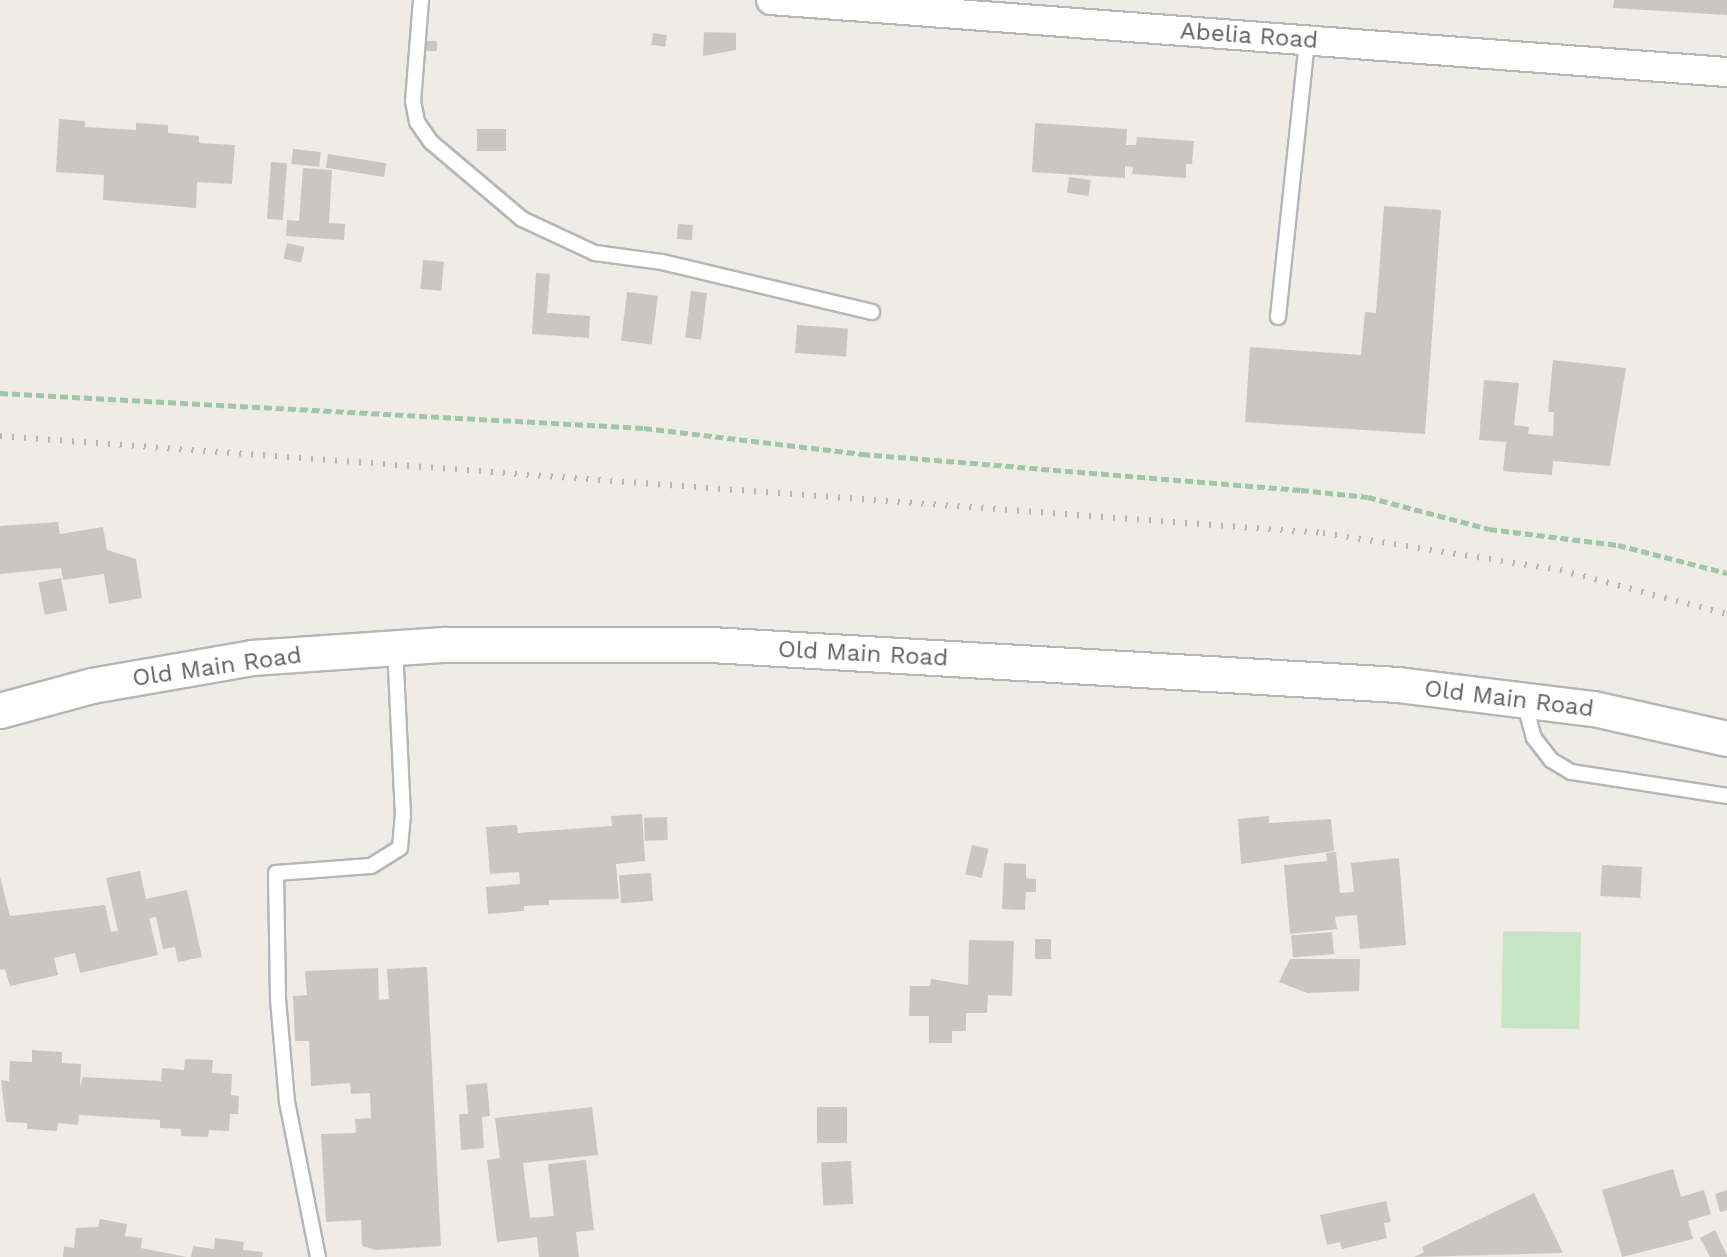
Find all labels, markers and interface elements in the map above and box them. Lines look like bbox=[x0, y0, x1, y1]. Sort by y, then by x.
street label: Abelia Road bbox=[1179, 17, 1319, 55]
street label: Old Main Road bbox=[777, 635, 949, 673]
street label: Old Main Road bbox=[131, 641, 303, 693]
street label: Old Main Road bbox=[1423, 674, 1595, 724]

